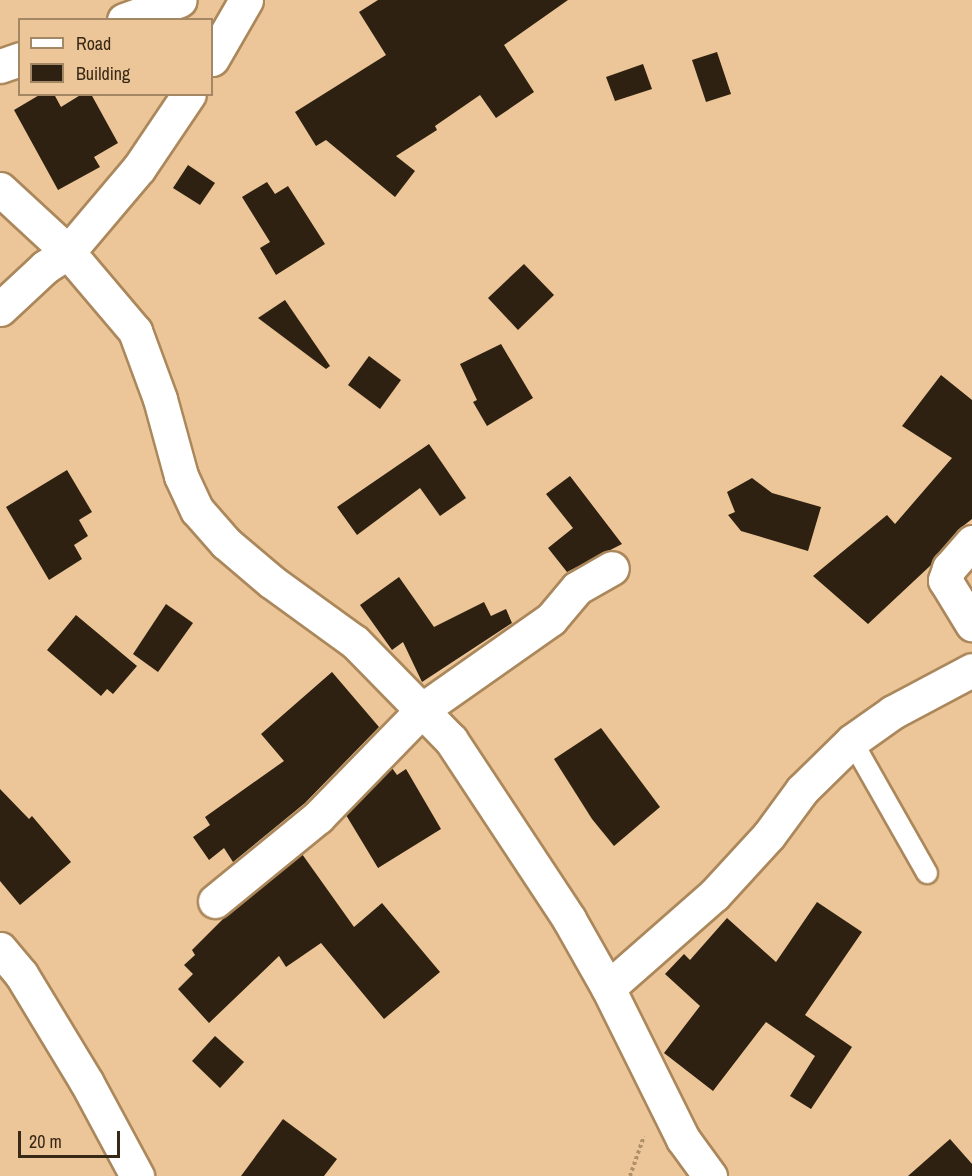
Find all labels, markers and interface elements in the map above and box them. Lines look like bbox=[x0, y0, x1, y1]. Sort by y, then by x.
legend bbox=[18, 18, 213, 96]
text: Road bbox=[76, 31, 111, 56]
text: Building bbox=[76, 61, 130, 86]
scale bar bbox=[21, 1119, 123, 1157]
text: 20 m bbox=[29, 1129, 62, 1154]

